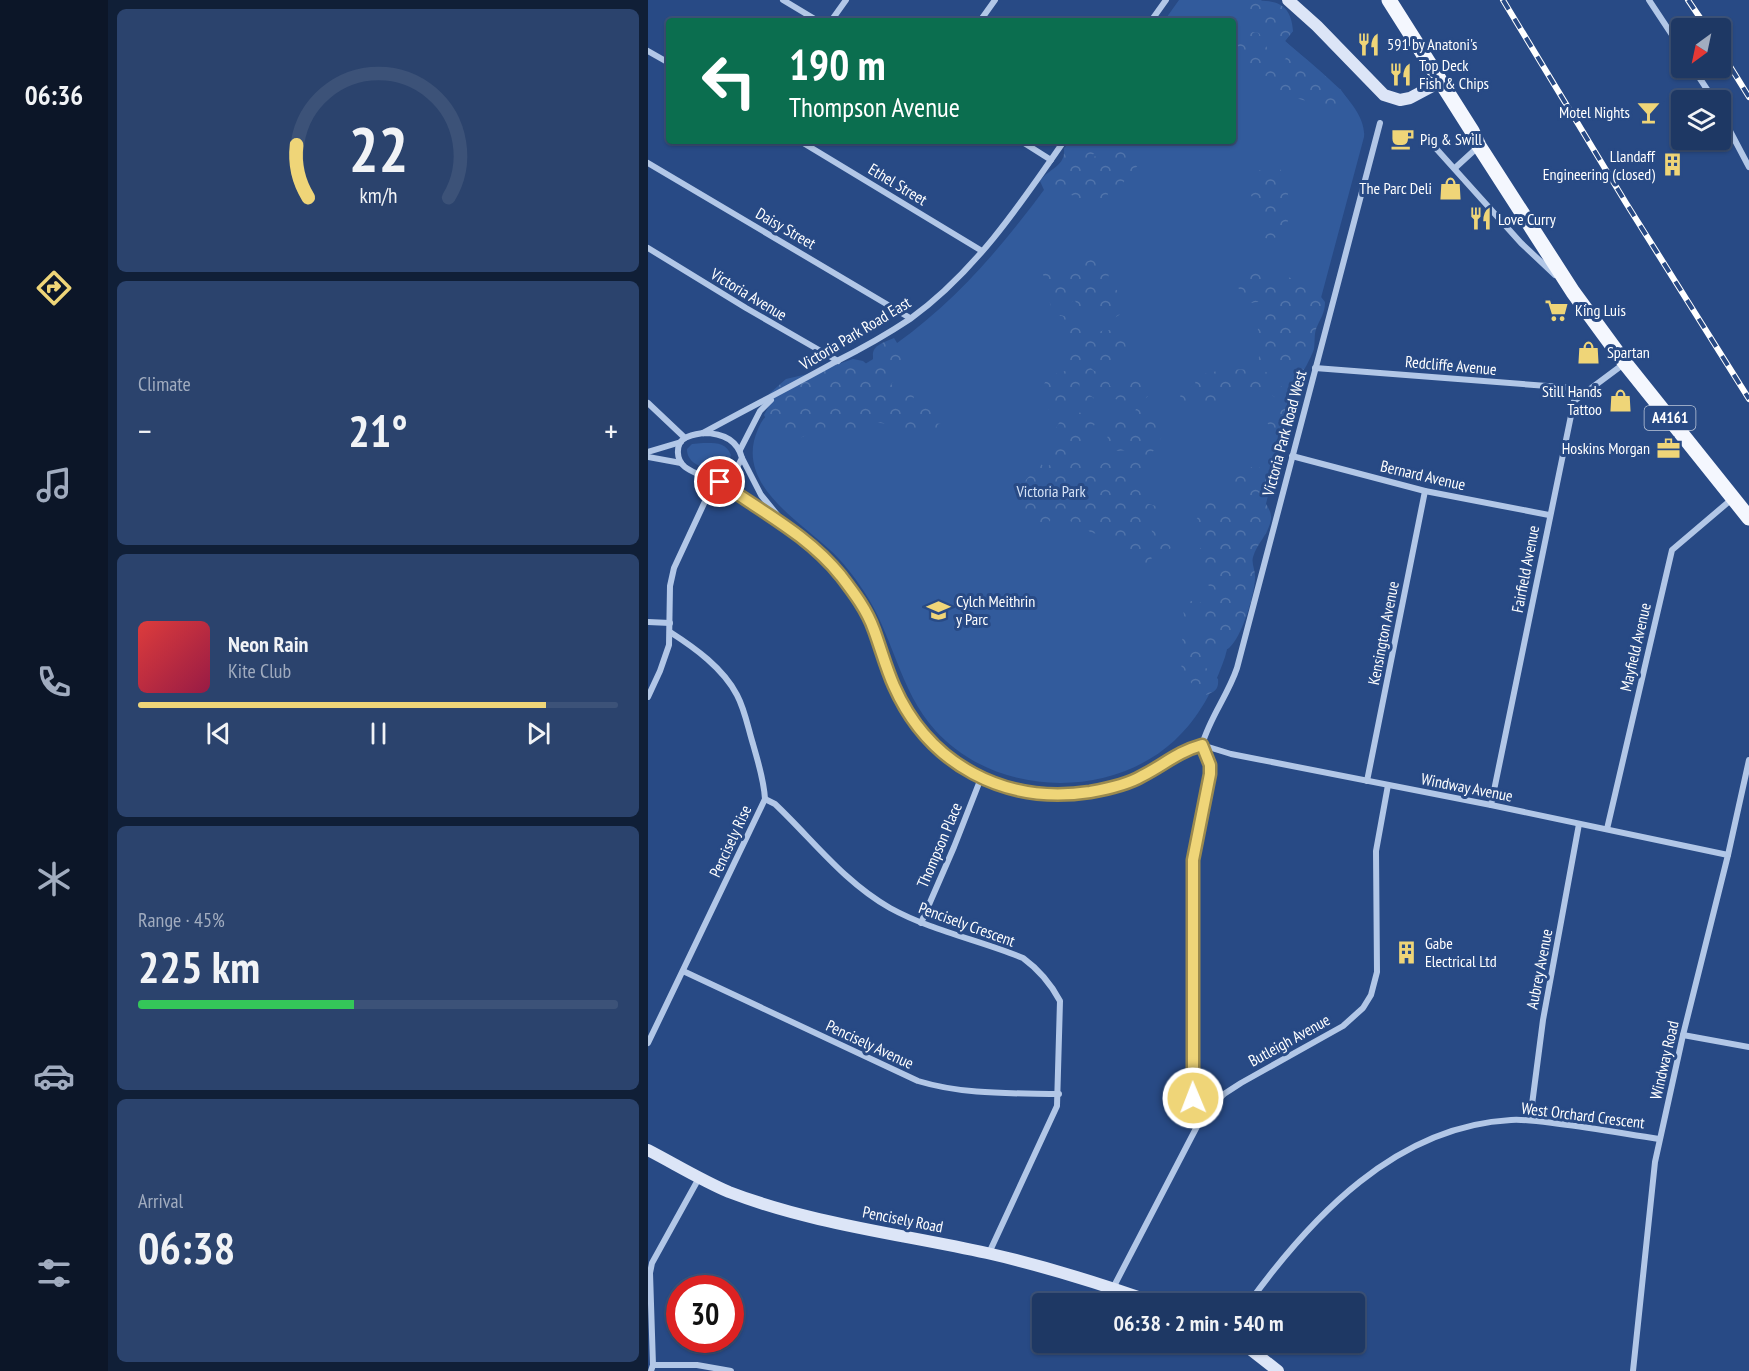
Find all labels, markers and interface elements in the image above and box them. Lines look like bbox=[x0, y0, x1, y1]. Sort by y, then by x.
north arrow bbox=[1671, 18, 1731, 78]
map controls bbox=[1671, 18, 1731, 150]
restaurant icon: 591 by Anatoni's bbox=[1356, 31, 1382, 57]
place label: 591 by Anatoni's bbox=[1387, 34, 1477, 54]
text: 190 m bbox=[789, 37, 886, 92]
icon: left bbox=[690, 42, 768, 120]
place label: Top Deck Fish & Chips bbox=[1419, 55, 1489, 93]
restaurant icon: Top Deck Fish & Chips bbox=[1388, 61, 1414, 87]
text: 06:36 bbox=[25, 78, 83, 112]
text: Thompson Avenue bbox=[789, 90, 960, 124]
button: layers bbox=[1671, 90, 1731, 150]
bar icon: Motel Nights bbox=[1635, 99, 1661, 125]
place label: Motel Nights bbox=[1559, 102, 1630, 122]
text: 22 bbox=[348, 108, 408, 189]
cafe icon: Pig & Swill bbox=[1389, 126, 1415, 152]
place label: Pig & Swill bbox=[1420, 129, 1482, 149]
place label: Llandaff Engineering (closed) bbox=[1543, 146, 1656, 184]
building icon: Llandaff Engineering (closed) bbox=[1660, 152, 1686, 178]
street label: Ethel Street bbox=[865, 159, 932, 210]
shop icon: The Parc Deli bbox=[1437, 175, 1463, 201]
place label: The Parc Deli bbox=[1359, 178, 1432, 198]
text: km/h bbox=[359, 181, 397, 209]
street label: Daisy Street bbox=[753, 203, 820, 253]
restaurant icon: Love Curry bbox=[1467, 206, 1493, 232]
place label: Love Curry bbox=[1498, 209, 1556, 229]
street label: Victoria Avenue bbox=[706, 263, 791, 325]
icon: directions bbox=[33, 267, 75, 309]
street label: Victoria Park Road East bbox=[795, 292, 915, 375]
supermarket icon: King Luis bbox=[1544, 297, 1570, 323]
place label: King Luis bbox=[1575, 300, 1626, 320]
shop icon: Spartan bbox=[1576, 339, 1602, 365]
place label: Spartan bbox=[1607, 342, 1650, 362]
street label: Redcliffe Avenue bbox=[1404, 351, 1498, 379]
street label: Victoria Park Road West bbox=[1257, 367, 1311, 499]
text: Climate bbox=[138, 371, 191, 397]
place label: Still Hands Tattoo bbox=[1542, 381, 1602, 419]
shop icon: Still Hands Tattoo bbox=[1607, 387, 1633, 413]
text: 21° bbox=[348, 401, 408, 459]
road number: A4161 bbox=[1644, 406, 1696, 430]
text: − bbox=[138, 409, 152, 452]
text: + bbox=[604, 409, 618, 452]
office icon: Hoskins Morgan bbox=[1655, 435, 1681, 461]
place label: Hoskins Morgan bbox=[1562, 438, 1650, 458]
pin bbox=[694, 456, 745, 507]
street label: Bernard Avenue bbox=[1379, 456, 1467, 494]
icon: music bbox=[33, 464, 75, 506]
icon: arrive bbox=[703, 465, 736, 498]
park label: Victoria Park bbox=[1015, 481, 1086, 501]
street label: Fairfield Avenue bbox=[1507, 524, 1543, 614]
street label: Kensington Avenue bbox=[1363, 579, 1403, 687]
place label: Cylch Meithrin y Parc bbox=[956, 591, 1035, 629]
school or university icon: Cylch Meithrin y Parc bbox=[925, 597, 951, 623]
street label: Mayfield Avenue bbox=[1615, 601, 1655, 693]
text: Neon Rain bbox=[228, 630, 308, 658]
text: Kite Club bbox=[228, 658, 291, 684]
icon: phone bbox=[33, 661, 75, 703]
icon: previous bbox=[202, 717, 235, 750]
icon: pause bbox=[362, 717, 395, 750]
icon: next bbox=[522, 717, 555, 750]
street label: Windway Avenue bbox=[1419, 768, 1515, 806]
street label: Thompson Place bbox=[912, 799, 966, 891]
street label: Pencisely Rise bbox=[705, 802, 755, 880]
icon: climate bbox=[33, 858, 75, 900]
street label: Pencisely Crescent bbox=[916, 897, 1019, 951]
text: Range · 45% bbox=[138, 907, 225, 933]
street label: Aubrey Avenue bbox=[1521, 927, 1557, 1011]
place label: Gabe Electrical Ltd bbox=[1425, 933, 1497, 971]
text: 225 km bbox=[138, 937, 260, 995]
building icon: Gabe Electrical Ltd bbox=[1394, 939, 1420, 965]
street label: Butleigh Avenue bbox=[1245, 1009, 1333, 1071]
street label: Pencisely Avenue bbox=[823, 1015, 917, 1073]
street label: Windway Road bbox=[1645, 1019, 1683, 1101]
icon: car bbox=[33, 1055, 75, 1097]
position arrow bbox=[1161, 1066, 1225, 1130]
street label: West Orchard Crescent bbox=[1520, 1098, 1646, 1133]
text: Arrival bbox=[138, 1188, 183, 1214]
street label: Pencisely Road bbox=[861, 1201, 945, 1237]
text: 06:38 bbox=[138, 1218, 235, 1276]
icon: filters bbox=[33, 1252, 75, 1294]
speed limit sign: 30 bbox=[666, 1275, 744, 1353]
text: 06:38 · 2 min · 540 m bbox=[1113, 1309, 1284, 1337]

